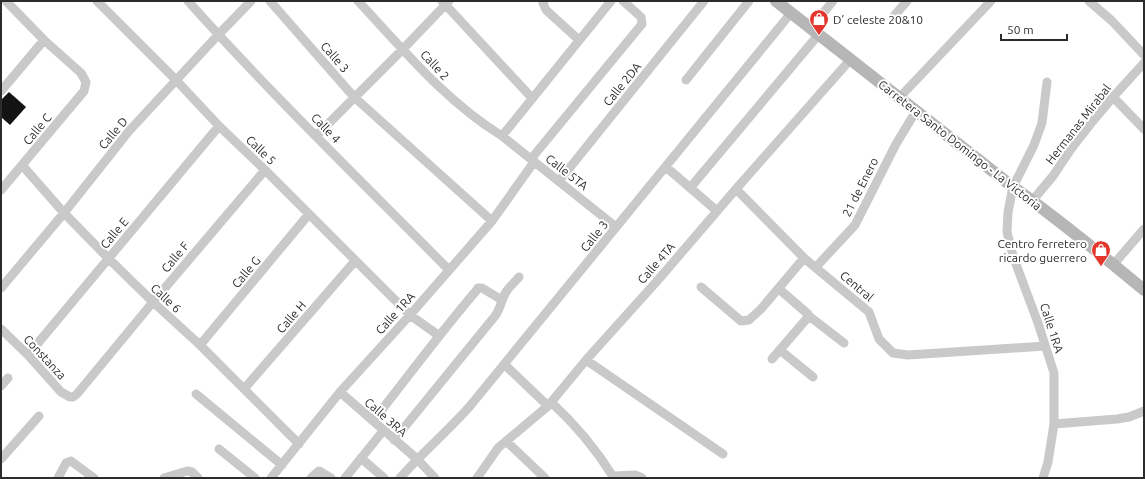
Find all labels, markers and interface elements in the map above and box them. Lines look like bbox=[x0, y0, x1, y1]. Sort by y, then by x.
shop icon: D’ celeste 20&10 bbox=[808, 8, 830, 36]
place label: D’ celeste 20&10 bbox=[833, 13, 923, 26]
scale bar bbox=[1001, 16, 1067, 42]
text: 50 m bbox=[1007, 23, 1034, 36]
street label: Calle 3 bbox=[318, 39, 352, 75]
street label: Calle 2 bbox=[418, 47, 452, 83]
street label: Calle 2DA bbox=[601, 60, 644, 108]
street label: Carretera Santo Domingo - La Victoria bbox=[876, 77, 1044, 213]
street label: Hermanas Mirabal bbox=[1043, 82, 1113, 166]
street label: Calle C bbox=[20, 110, 54, 147]
street label: Calle 4 bbox=[309, 111, 343, 146]
street label: Calle D bbox=[96, 114, 130, 152]
street label: Calle 5 bbox=[244, 133, 278, 167]
street label: Calle 5TA bbox=[543, 152, 591, 193]
street label: 21 de Enero bbox=[840, 155, 880, 219]
street label: Calle E bbox=[97, 215, 131, 251]
street label: Calle 3 bbox=[578, 218, 610, 254]
place label: Centro ferretero ricardo guerrero bbox=[997, 237, 1087, 264]
street label: Calle F bbox=[159, 239, 191, 275]
shop icon: Centro ferretero ricardo guerrero bbox=[1090, 239, 1112, 267]
street label: Calle 4TA bbox=[635, 240, 677, 286]
street label: Calle G bbox=[229, 254, 263, 290]
street label: Central bbox=[838, 268, 876, 304]
street label: Calle 6 bbox=[148, 281, 184, 315]
street label: Calle 1RA bbox=[373, 289, 417, 337]
street label: Calle H bbox=[274, 299, 308, 335]
street label: Calle 1RA bbox=[1038, 301, 1066, 355]
street label: Constanza bbox=[21, 332, 69, 382]
street label: Calle 3RA bbox=[362, 395, 410, 439]

